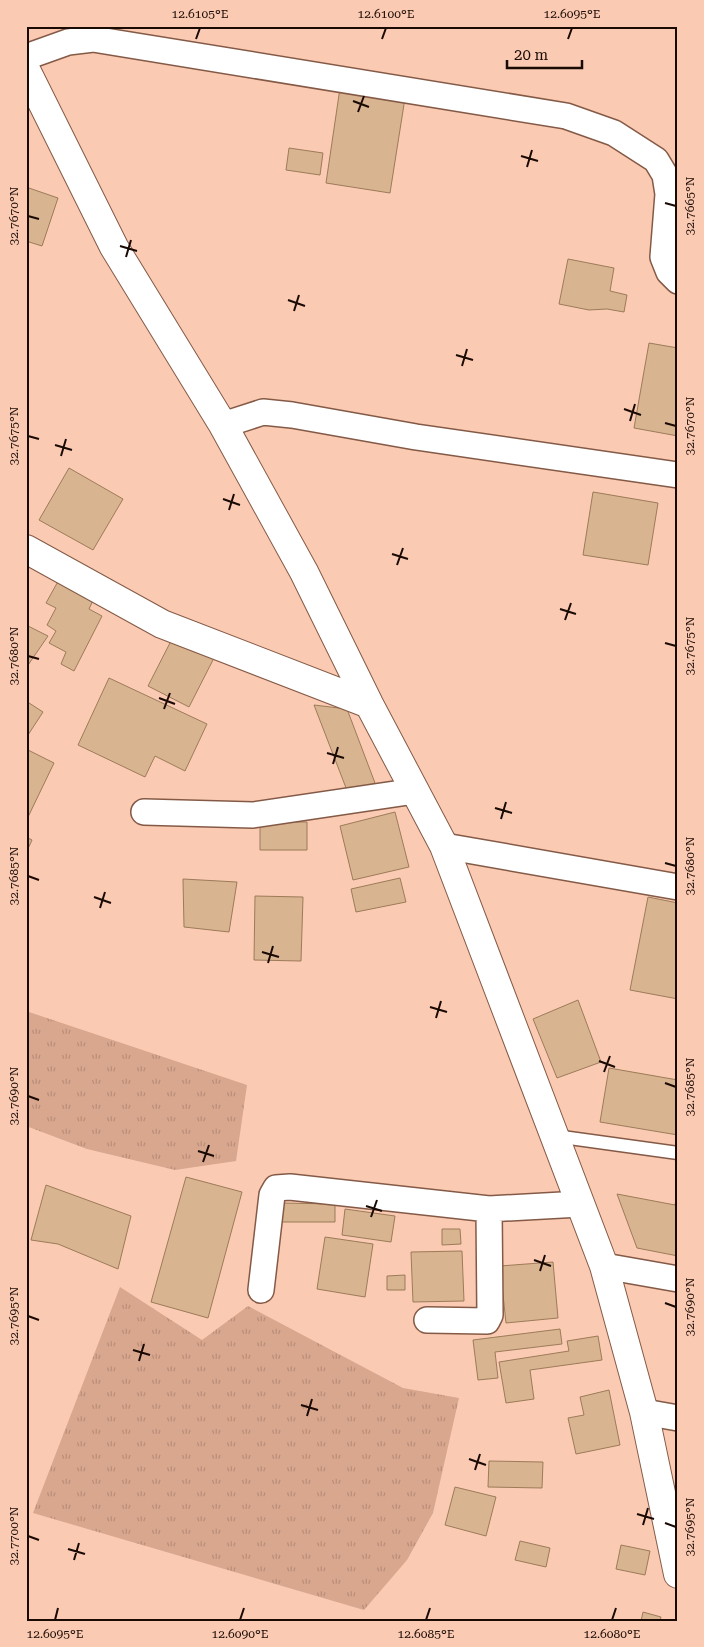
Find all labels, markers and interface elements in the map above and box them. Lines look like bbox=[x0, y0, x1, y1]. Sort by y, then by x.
text: 12.6105°E bbox=[172, 7, 228, 21]
text: 12.6100°E bbox=[358, 7, 414, 21]
text: 12.6095°E bbox=[544, 7, 600, 21]
scale bar bbox=[507, 38, 582, 70]
text: 20 m bbox=[514, 46, 549, 64]
text: 32.7665°N bbox=[683, 176, 697, 235]
text: 32.7670°N bbox=[7, 186, 21, 245]
text: 32.7670°N bbox=[683, 396, 697, 455]
text: 32.7675°N bbox=[7, 406, 21, 465]
text: 32.7675°N bbox=[683, 616, 697, 675]
text: 32.7680°N bbox=[7, 626, 21, 685]
text: 32.7680°N bbox=[683, 836, 697, 895]
text: 32.7685°N bbox=[7, 846, 21, 905]
text: 32.7685°N bbox=[683, 1057, 697, 1116]
text: 32.7690°N bbox=[7, 1066, 21, 1125]
text: 32.7690°N bbox=[683, 1277, 697, 1336]
text: 32.7695°N bbox=[7, 1286, 21, 1345]
text: 32.7695°N bbox=[683, 1497, 697, 1556]
text: 32.7700°N bbox=[7, 1506, 21, 1565]
text: 12.6095°E bbox=[27, 1627, 83, 1641]
text: 12.6090°E bbox=[212, 1627, 268, 1641]
text: 12.6085°E bbox=[398, 1627, 454, 1641]
text: 12.6080°E bbox=[584, 1627, 640, 1641]

